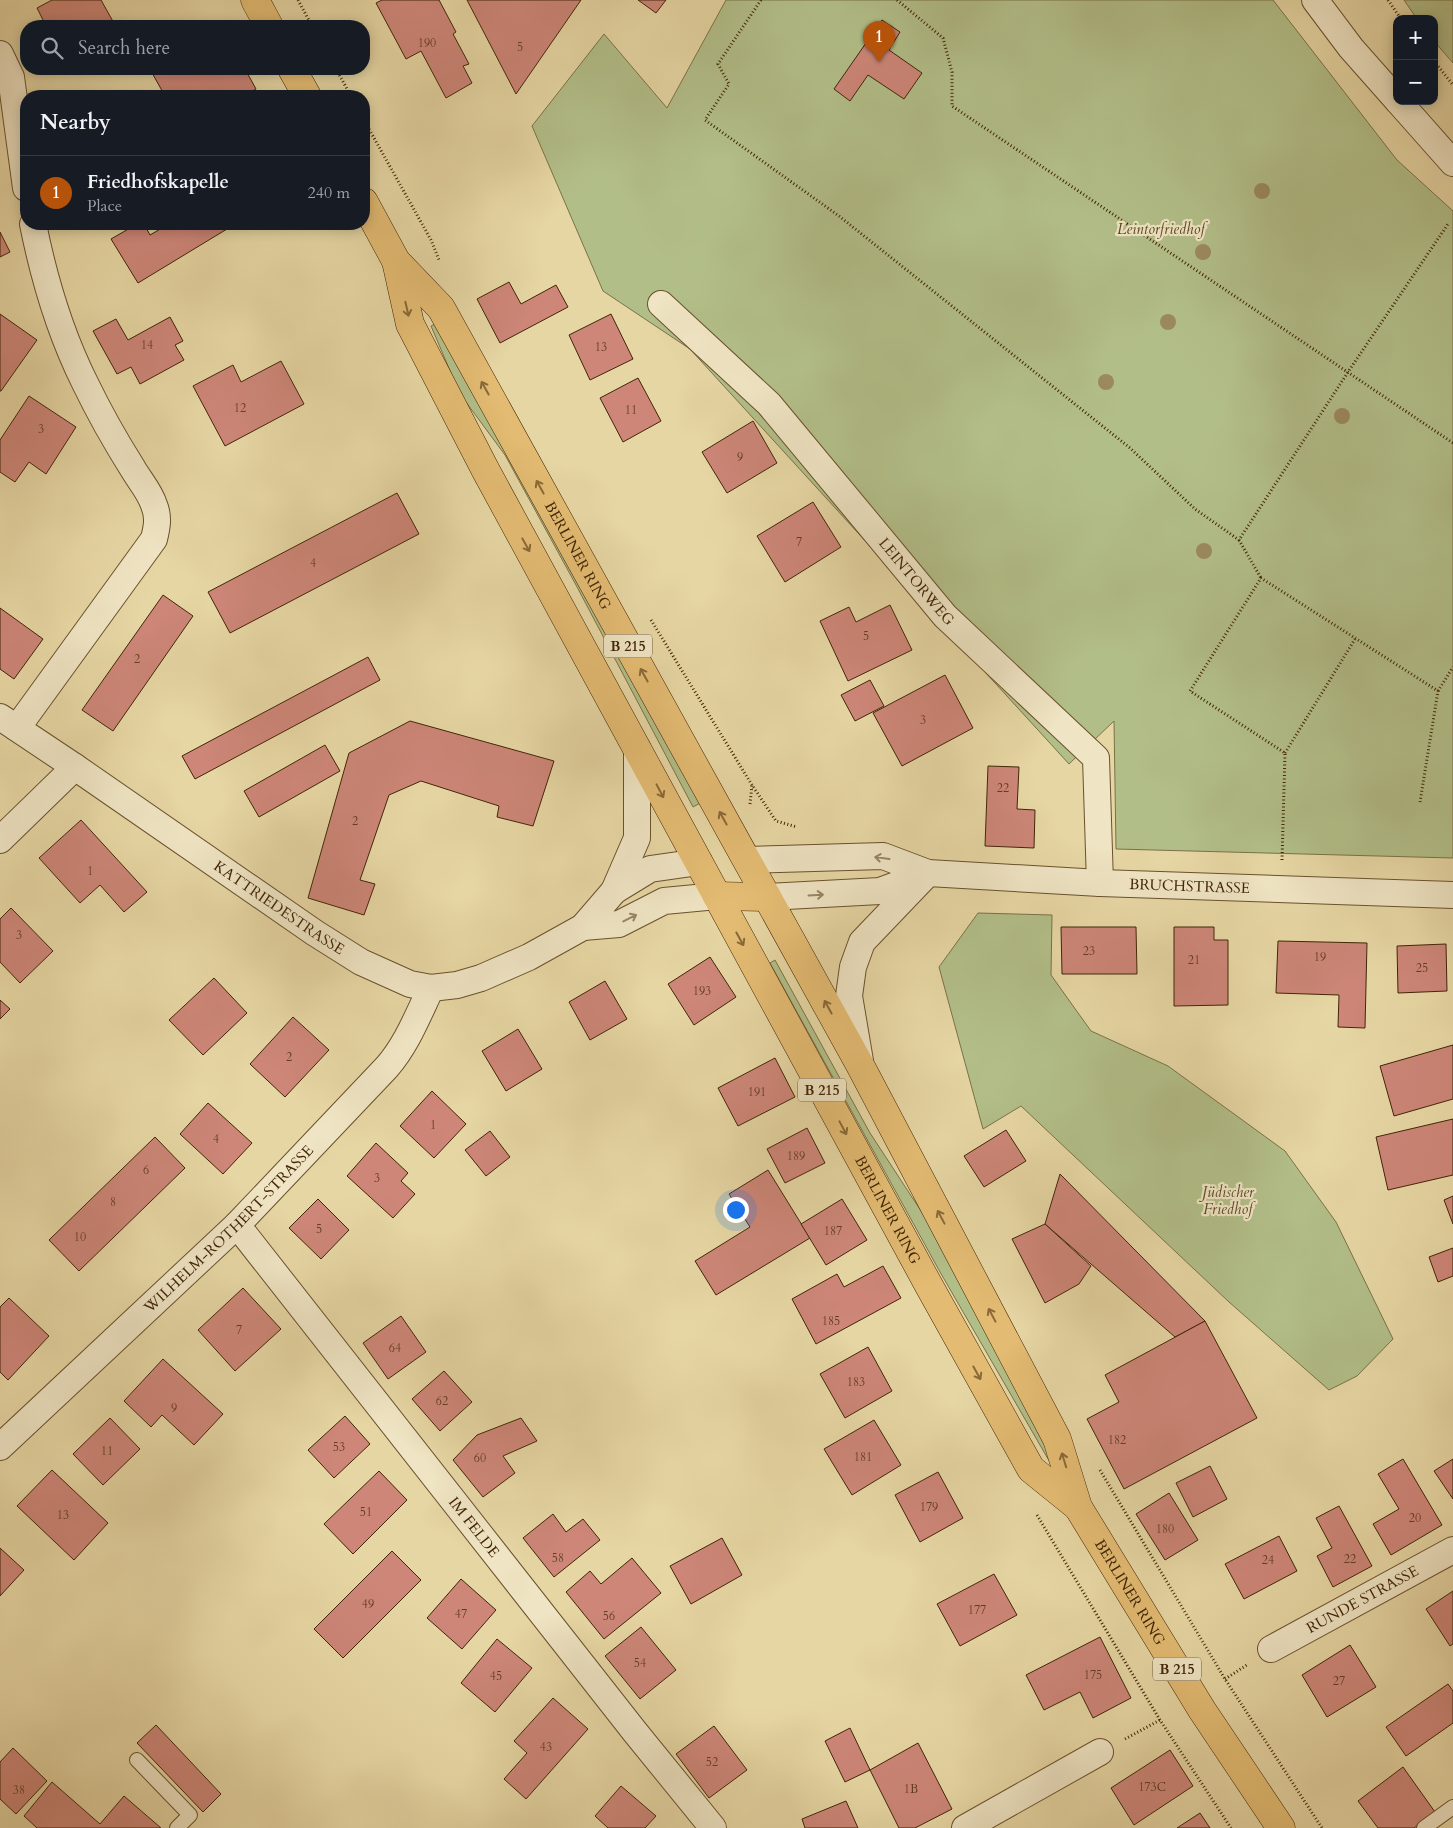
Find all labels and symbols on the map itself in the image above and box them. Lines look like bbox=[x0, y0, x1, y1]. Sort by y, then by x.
pin: 1 bbox=[863, 21, 895, 62]
house number: 190 bbox=[418, 35, 436, 51]
house number: 5 bbox=[517, 39, 523, 55]
park label: Leintorfriedhof bbox=[1117, 219, 1208, 239]
one-way arrow bbox=[402, 301, 412, 317]
house number: 14 bbox=[141, 337, 153, 353]
house number: 13 bbox=[595, 339, 607, 355]
one-way arrow bbox=[480, 382, 490, 396]
house number: 12 bbox=[234, 400, 246, 416]
house number: 11 bbox=[625, 402, 637, 418]
house number: 3 bbox=[38, 421, 44, 437]
house number: 9 bbox=[737, 449, 743, 465]
one-way arrow bbox=[535, 480, 545, 495]
street label: BERLINER RING bbox=[540, 498, 616, 613]
house number: 7 bbox=[796, 534, 802, 550]
street label: LEINTORWEG bbox=[874, 534, 959, 630]
one-way arrow bbox=[522, 537, 532, 552]
house number: 4 bbox=[310, 555, 316, 571]
house number: 5 bbox=[863, 628, 869, 644]
road number: B 215 bbox=[604, 634, 652, 658]
house number: 2 bbox=[134, 651, 140, 667]
one-way arrow bbox=[639, 668, 649, 683]
house number: 3 bbox=[920, 712, 926, 728]
house number: 22 bbox=[997, 780, 1009, 796]
one-way arrow bbox=[656, 783, 665, 798]
one-way arrow bbox=[718, 810, 728, 825]
house number: 2 bbox=[352, 813, 358, 829]
one-way arrow bbox=[874, 853, 890, 863]
street label: KATTRIEDESTRASSE bbox=[210, 856, 348, 959]
house number: 1 bbox=[87, 863, 93, 879]
street label: BRUCHSTRASSE bbox=[1129, 874, 1250, 898]
one-way arrow bbox=[807, 890, 823, 899]
one-way arrow bbox=[622, 913, 637, 922]
house number: 3 bbox=[16, 927, 22, 943]
one-way arrow bbox=[736, 931, 746, 945]
house number: 23 bbox=[1083, 943, 1095, 959]
house number: 19 bbox=[1314, 949, 1326, 965]
house number: 21 bbox=[1188, 952, 1200, 968]
house number: 25 bbox=[1416, 960, 1428, 976]
house number: 193 bbox=[693, 983, 711, 999]
one-way arrow bbox=[823, 999, 833, 1014]
house number: 2 bbox=[286, 1049, 292, 1065]
road number: B 215 bbox=[798, 1078, 846, 1102]
house number: 191 bbox=[748, 1084, 766, 1100]
house number: 1 bbox=[430, 1117, 436, 1133]
one-way arrow bbox=[839, 1120, 848, 1135]
house number: 4 bbox=[213, 1131, 219, 1147]
street label: WILHELM-ROTHERT-STRASSE bbox=[139, 1141, 318, 1318]
house number: 189 bbox=[787, 1148, 805, 1164]
street label: BERLINER RING bbox=[850, 1152, 925, 1268]
house number: 6 bbox=[143, 1162, 149, 1178]
house number: 3 bbox=[374, 1170, 380, 1186]
park label: Jüdischer Friedhof bbox=[1198, 1182, 1256, 1219]
house number: 8 bbox=[110, 1194, 116, 1210]
your location bbox=[723, 1197, 749, 1223]
one-way arrow bbox=[936, 1210, 945, 1225]
house number: 5 bbox=[316, 1221, 322, 1237]
house number: 187 bbox=[824, 1223, 842, 1239]
house number: 10 bbox=[74, 1229, 86, 1245]
one-way arrow bbox=[987, 1307, 997, 1322]
house number: 185 bbox=[822, 1313, 840, 1329]
house number: 7 bbox=[236, 1322, 242, 1338]
house number: 64 bbox=[389, 1340, 401, 1356]
one-way arrow bbox=[972, 1365, 982, 1380]
house number: 183 bbox=[847, 1374, 865, 1390]
house number: 62 bbox=[436, 1393, 448, 1409]
house number: 9 bbox=[171, 1400, 177, 1416]
house number: 182 bbox=[1108, 1432, 1126, 1448]
house number: 53 bbox=[333, 1439, 345, 1455]
house number: 11 bbox=[101, 1443, 113, 1459]
house number: 181 bbox=[854, 1449, 872, 1465]
house number: 60 bbox=[474, 1450, 486, 1466]
one-way arrow bbox=[1058, 1453, 1068, 1469]
street label: IM FELDE bbox=[444, 1493, 504, 1561]
house number: 179 bbox=[920, 1499, 938, 1515]
house number: 51 bbox=[360, 1504, 372, 1520]
house number: 13 bbox=[57, 1507, 69, 1523]
house number: 20 bbox=[1409, 1510, 1421, 1526]
house number: 180 bbox=[1156, 1521, 1174, 1537]
street label: BERLINER RING bbox=[1090, 1535, 1170, 1649]
house number: 58 bbox=[552, 1550, 564, 1566]
house number: 22 bbox=[1344, 1551, 1356, 1567]
house number: 24 bbox=[1262, 1552, 1274, 1568]
street label: RUNDE STRASSE bbox=[1303, 1561, 1422, 1638]
house number: 49 bbox=[362, 1596, 374, 1612]
house number: 177 bbox=[968, 1602, 986, 1618]
house number: 47 bbox=[455, 1606, 467, 1622]
house number: 56 bbox=[603, 1608, 615, 1624]
house number: 54 bbox=[634, 1655, 646, 1671]
road number: B 215 bbox=[1153, 1658, 1201, 1680]
house number: 175 bbox=[1084, 1667, 1102, 1683]
house number: 45 bbox=[490, 1668, 502, 1684]
house number: 27 bbox=[1333, 1673, 1345, 1689]
house number: 43 bbox=[540, 1739, 552, 1755]
house number: 52 bbox=[706, 1754, 718, 1770]
house number: 173C bbox=[1138, 1779, 1166, 1795]
house number: 1B bbox=[904, 1781, 918, 1797]
house number: 38 bbox=[13, 1782, 25, 1798]

